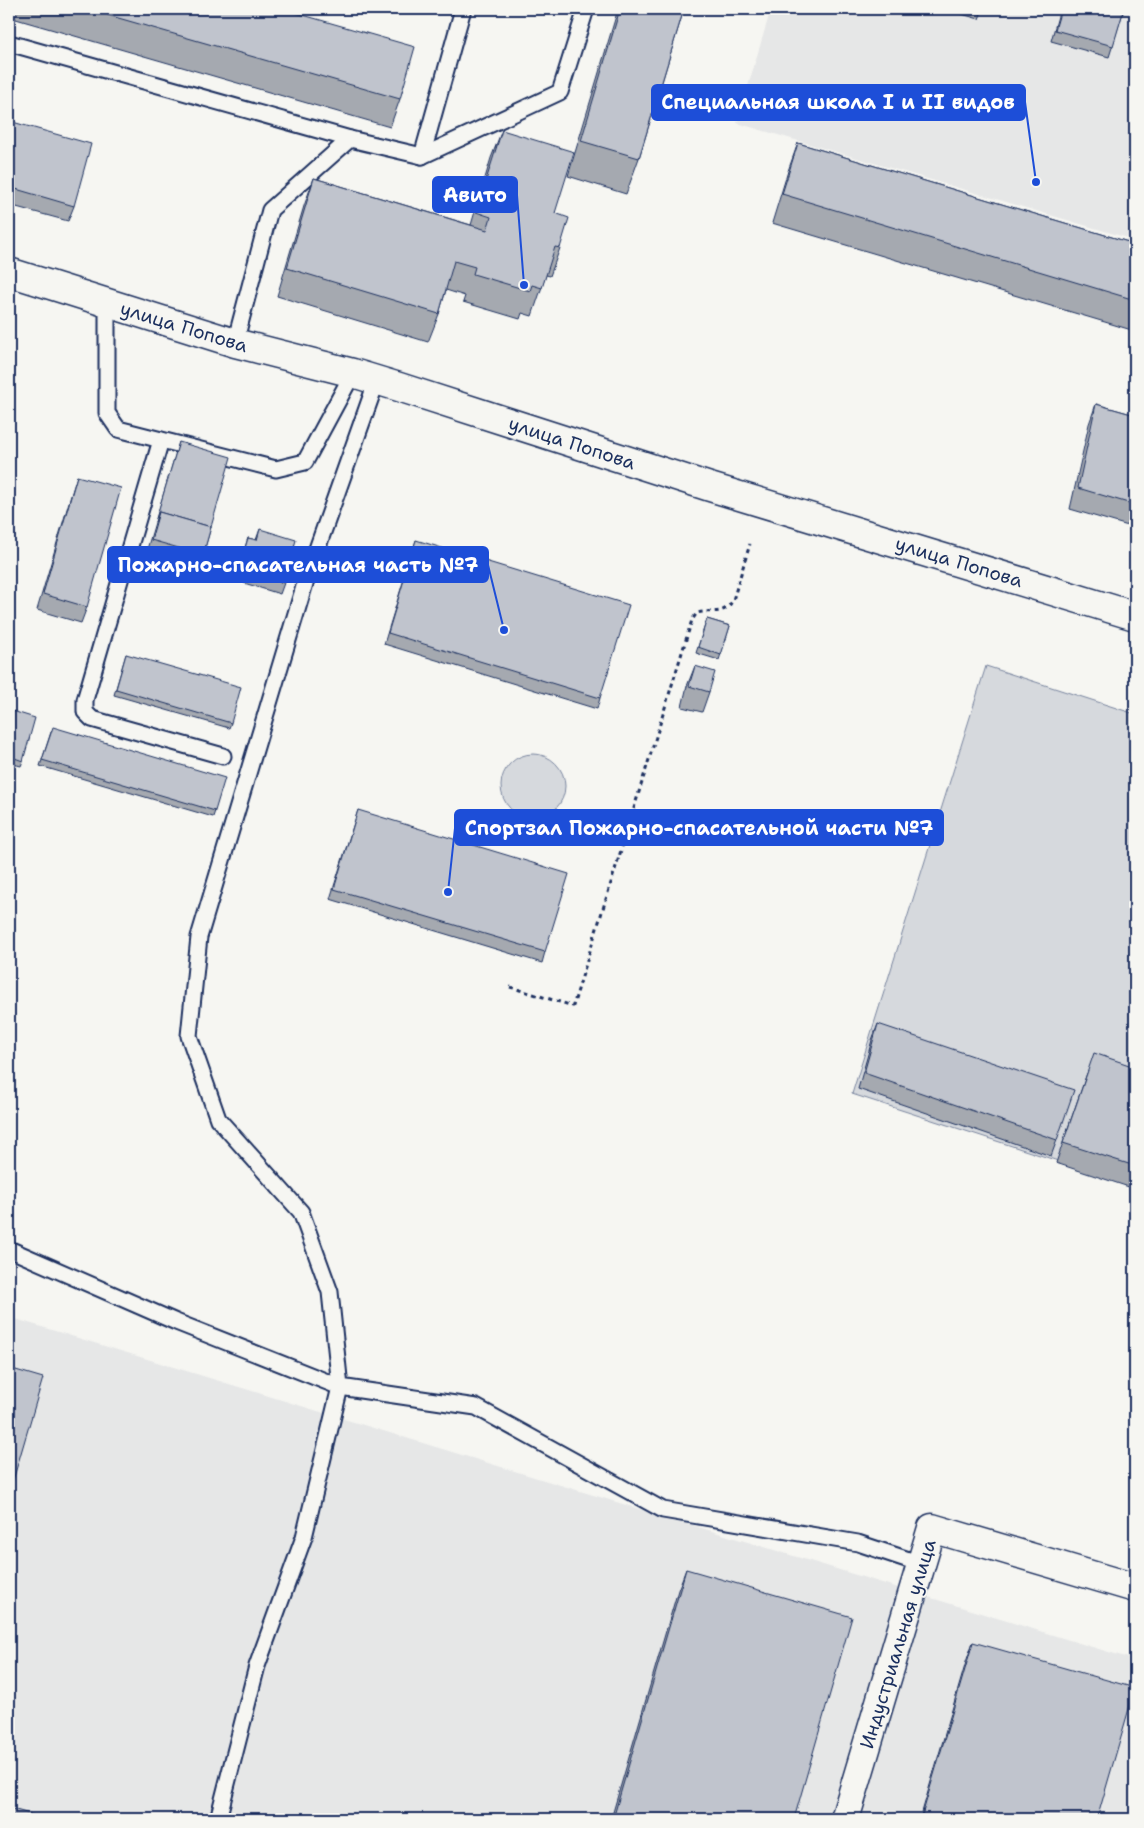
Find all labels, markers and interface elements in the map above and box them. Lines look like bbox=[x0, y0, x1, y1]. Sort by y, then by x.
callout: Специальная школа I и II видов bbox=[652, 85, 1025, 120]
text: Специальная школа I и II видов bbox=[661, 89, 1015, 115]
callout: Авито bbox=[433, 177, 517, 212]
text: Авито bbox=[443, 182, 507, 208]
street label: улица Попова bbox=[117, 296, 251, 358]
street label: улица Попова bbox=[505, 411, 639, 475]
street label: улица Попова bbox=[892, 531, 1026, 593]
callout: Пожарно-спасательная часть №7 bbox=[108, 547, 488, 582]
text: Пожарно-спасательная часть №7 bbox=[118, 552, 478, 578]
callout: Спортзал Пожарно-спасательной части №7 bbox=[455, 810, 943, 845]
text: Спортзал Пожарно-спасательной части №7 bbox=[465, 815, 933, 841]
street label: Индустриальная улица bbox=[854, 1536, 942, 1752]

